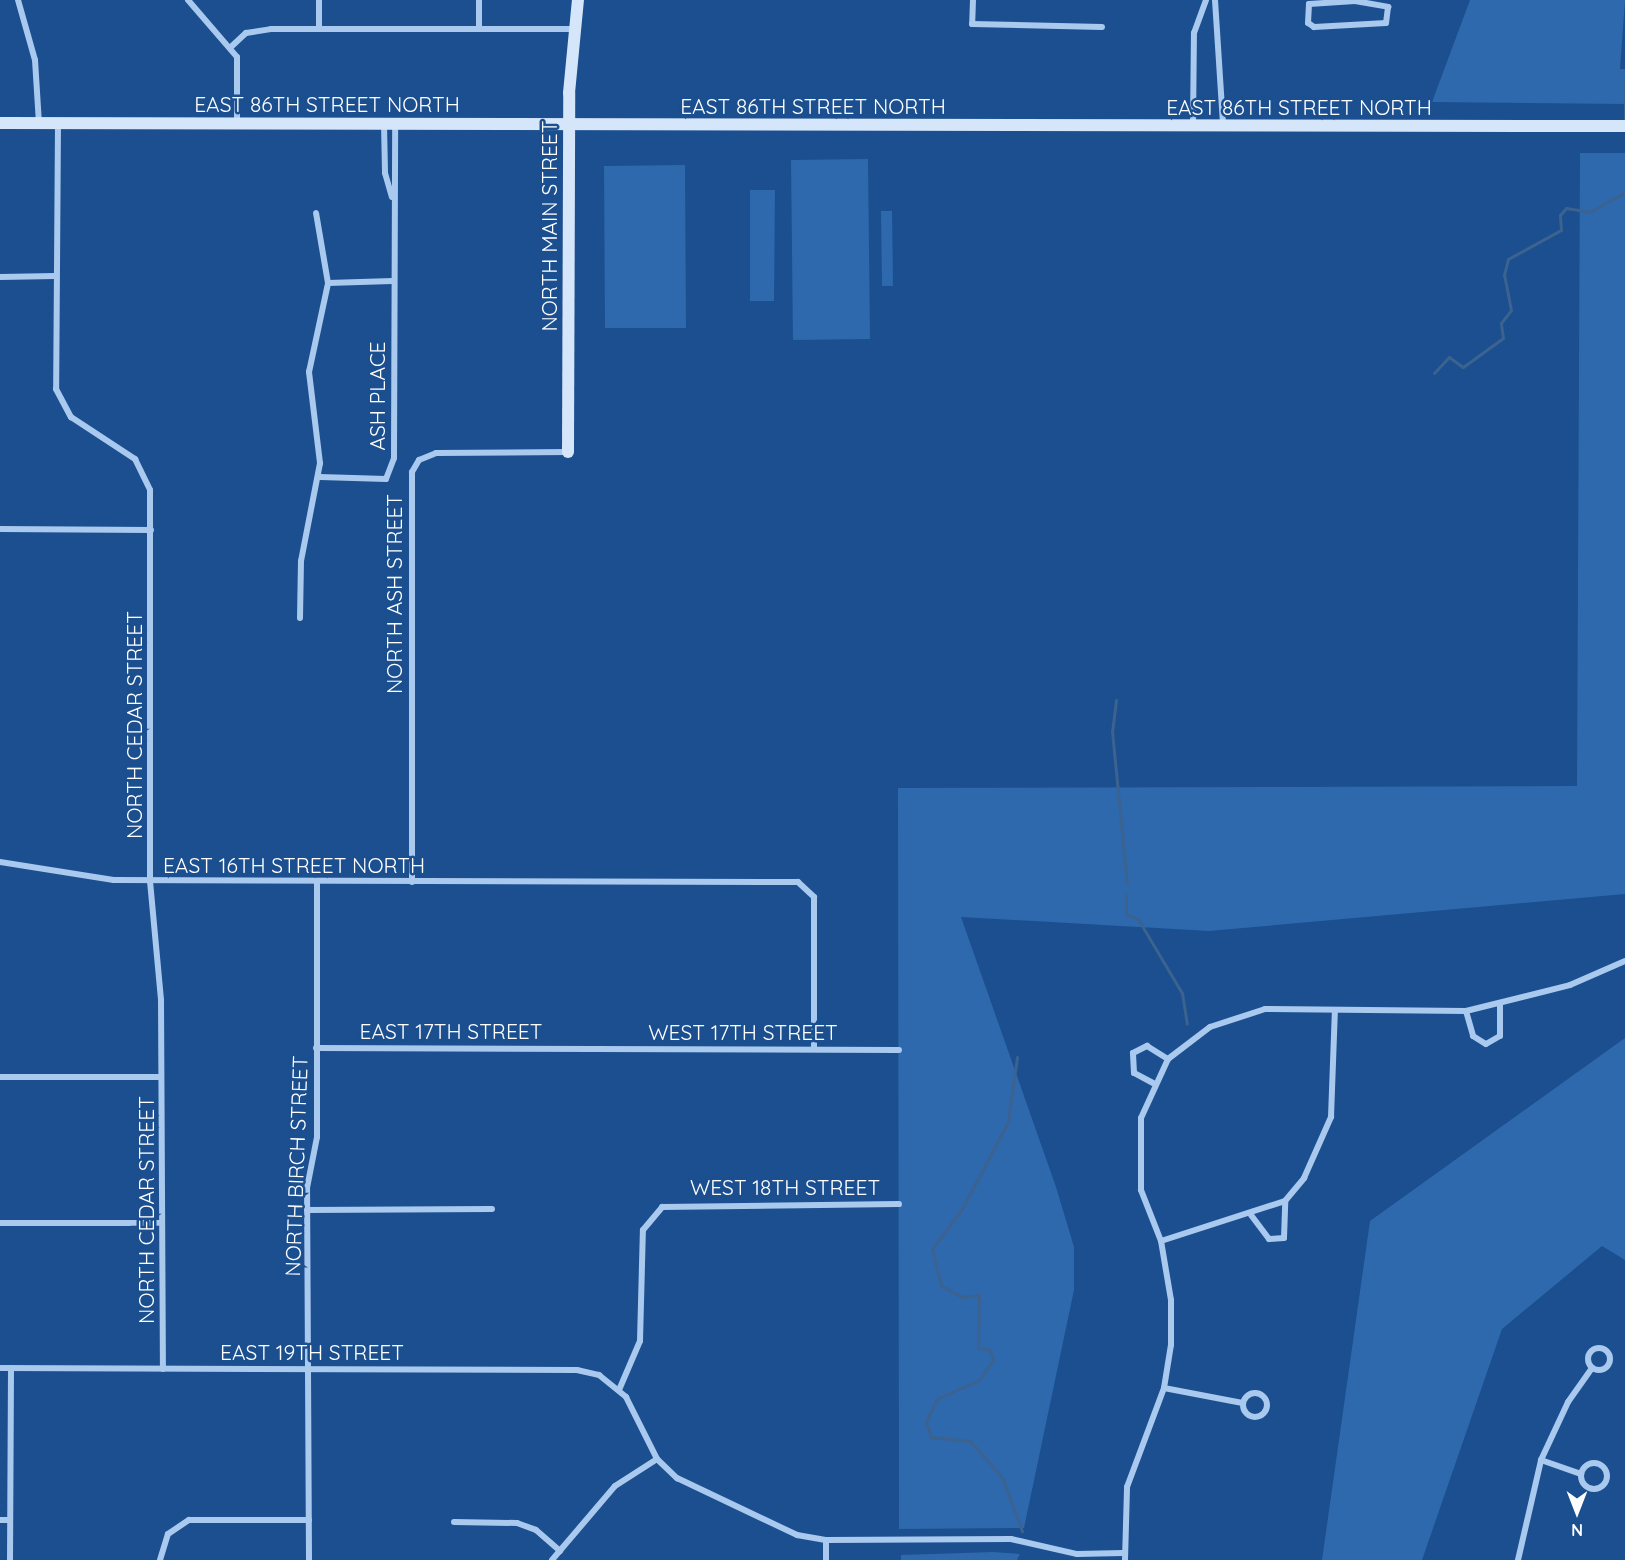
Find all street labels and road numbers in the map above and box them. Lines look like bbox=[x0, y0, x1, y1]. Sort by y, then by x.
street label: EAST 86TH STREET NORTH bbox=[194, 91, 460, 117]
street label: EAST 86TH STREET NORTH bbox=[680, 93, 946, 119]
street label: EAST 86TH STREET NORTH bbox=[1166, 94, 1432, 120]
street label: NORTH MAIN STREET bbox=[536, 121, 562, 331]
street label: ASH PLACE bbox=[364, 341, 390, 451]
street label: NORTH ASH STREET bbox=[381, 494, 407, 694]
street label: NORTH CEDAR STREET bbox=[121, 611, 147, 839]
street label: EAST 16TH STREET NORTH bbox=[163, 852, 425, 878]
street label: EAST 17TH STREET bbox=[360, 1018, 542, 1044]
street label: WEST 17TH STREET bbox=[648, 1019, 838, 1045]
street label: NORTH BIRCH STREET bbox=[280, 1055, 312, 1277]
street label: NORTH CEDAR STREET bbox=[133, 1096, 159, 1324]
street label: WEST 18TH STREET bbox=[690, 1174, 880, 1200]
street label: EAST 19TH STREET bbox=[220, 1339, 404, 1365]

